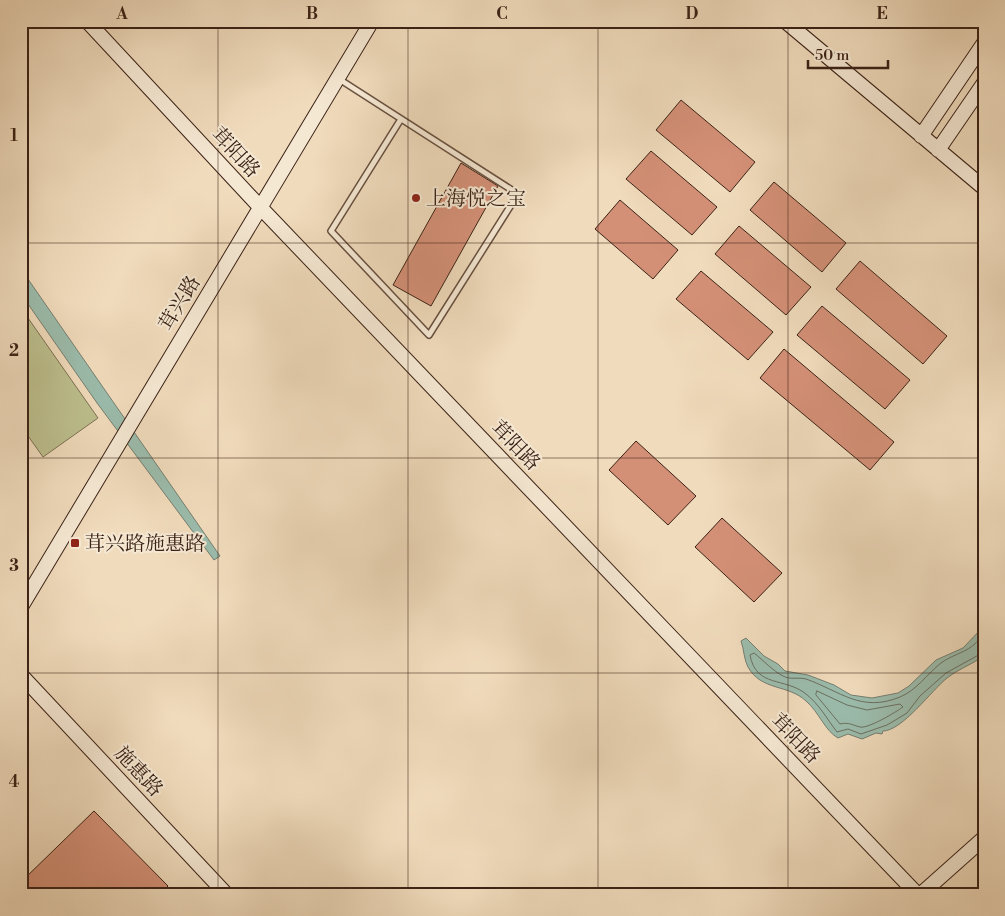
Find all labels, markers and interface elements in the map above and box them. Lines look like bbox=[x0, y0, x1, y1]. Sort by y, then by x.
text: A bbox=[115, 4, 128, 24]
text: B bbox=[306, 4, 318, 24]
text: C bbox=[496, 4, 508, 24]
text: D bbox=[686, 4, 699, 24]
text: E bbox=[876, 4, 888, 24]
scale bar bbox=[808, 38, 888, 70]
text: 50 m bbox=[815, 46, 849, 65]
street label: 茸阳路 bbox=[205, 123, 265, 183]
text: 1 bbox=[10, 126, 18, 146]
place label: 上海悦之宝 bbox=[426, 187, 526, 212]
marker: 上海悦之宝 bbox=[410, 192, 422, 204]
street label: 茸兴路 bbox=[154, 272, 206, 336]
text: 2 bbox=[9, 341, 19, 361]
street label: 茸阳路 bbox=[485, 416, 545, 476]
place label: 茸兴路施惠路 bbox=[85, 532, 205, 557]
marker: 茸兴路施惠路 bbox=[69, 537, 81, 549]
text: 3 bbox=[9, 556, 19, 576]
street label: 茸阳路 bbox=[765, 709, 825, 769]
street label: 施惠路 bbox=[108, 742, 168, 802]
text: 4 bbox=[9, 772, 20, 792]

